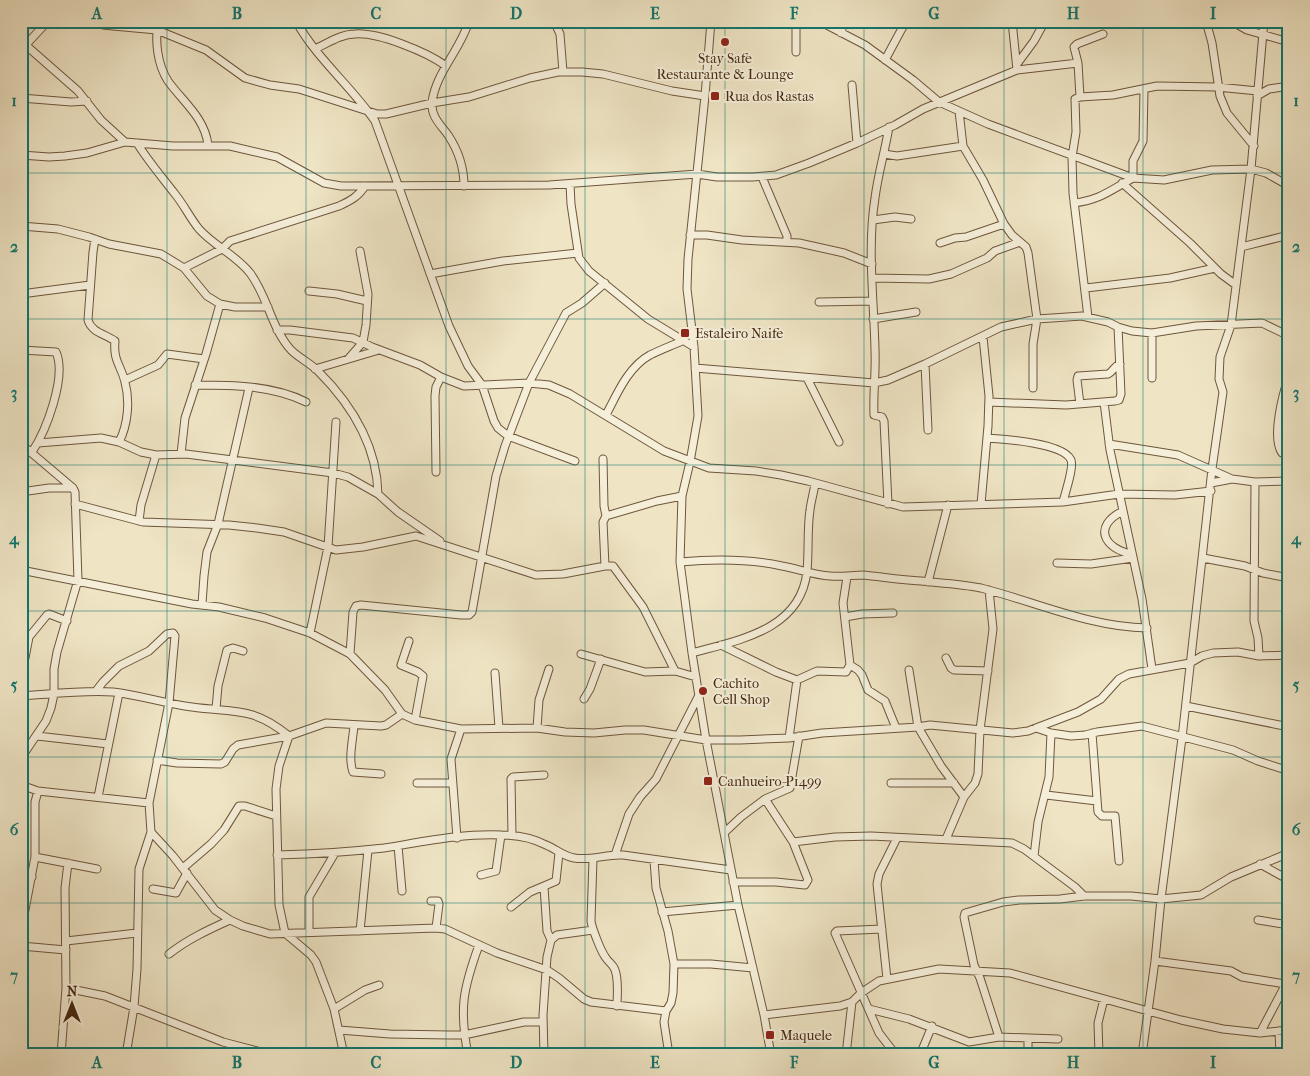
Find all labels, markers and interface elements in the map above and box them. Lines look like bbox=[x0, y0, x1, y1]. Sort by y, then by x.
text: A bbox=[91, 4, 103, 23]
text: B bbox=[232, 4, 242, 23]
text: C bbox=[371, 4, 382, 23]
text: D bbox=[510, 4, 522, 23]
text: E bbox=[650, 4, 660, 23]
text: F bbox=[789, 4, 799, 23]
text: G bbox=[928, 4, 940, 23]
text: H bbox=[1067, 4, 1080, 23]
text: I bbox=[1210, 4, 1217, 23]
marker: Stay Safe Restaurante & Lounge bbox=[719, 36, 731, 48]
place label: Stay Safe Restaurante & Lounge bbox=[656, 50, 794, 83]
place label: Rua dos Rastas bbox=[725, 88, 814, 105]
marker: Rua dos Rastas bbox=[709, 90, 721, 102]
text: 1 bbox=[11, 91, 17, 110]
text: 1 bbox=[1293, 91, 1299, 110]
text: 2 bbox=[10, 237, 18, 256]
text: 2 bbox=[1292, 237, 1300, 256]
place label: Estaleiro Naife bbox=[695, 325, 783, 342]
marker: Estaleiro Naife bbox=[679, 327, 691, 339]
text: 3 bbox=[11, 383, 17, 403]
text: 3 bbox=[1293, 383, 1299, 403]
text: 4 bbox=[8, 529, 20, 549]
text: 4 bbox=[1290, 529, 1302, 549]
text: 5 bbox=[11, 675, 18, 694]
place label: Cachito Cell Shop bbox=[713, 675, 770, 708]
text: 5 bbox=[1293, 675, 1300, 694]
marker: Cachito Cell Shop bbox=[697, 685, 709, 697]
place label: Canhueiro-P1499 bbox=[718, 773, 822, 790]
marker: Canhueiro-P1499 bbox=[702, 775, 714, 787]
text: 6 bbox=[10, 820, 19, 839]
text: 6 bbox=[1292, 820, 1301, 839]
text: 7 bbox=[9, 966, 18, 985]
text: 7 bbox=[1291, 966, 1300, 985]
north arrow bbox=[48, 978, 98, 1028]
text: N bbox=[67, 983, 78, 1000]
place label: Maquele bbox=[780, 1027, 832, 1044]
marker: Maquele bbox=[764, 1029, 776, 1041]
text: A bbox=[91, 1053, 103, 1072]
text: B bbox=[232, 1053, 242, 1072]
text: C bbox=[371, 1053, 382, 1072]
text: D bbox=[510, 1053, 522, 1072]
text: E bbox=[650, 1053, 660, 1072]
text: F bbox=[789, 1053, 799, 1072]
text: G bbox=[928, 1053, 940, 1072]
text: H bbox=[1067, 1053, 1080, 1072]
text: I bbox=[1210, 1053, 1217, 1072]

